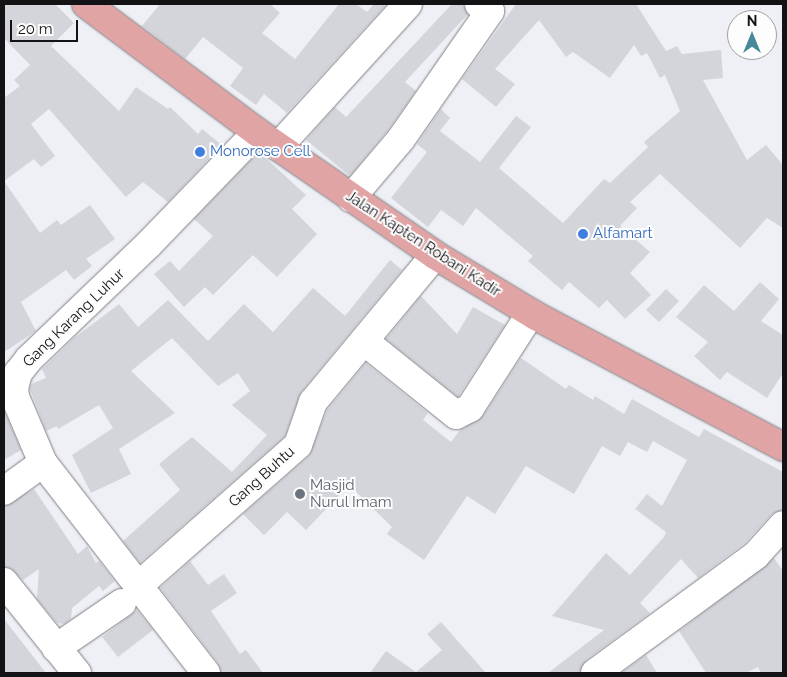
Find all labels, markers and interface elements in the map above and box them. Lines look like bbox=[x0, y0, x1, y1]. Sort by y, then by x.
scale bar bbox=[12, 10, 80, 42]
north arrow bbox=[727, 10, 777, 60]
text: N bbox=[747, 13, 757, 29]
text: 20 m bbox=[18, 20, 53, 38]
place label: Monorose Cell bbox=[210, 143, 311, 161]
marker: Monorose Cell bbox=[194, 146, 206, 158]
street label: Jalan Kapten Robani Kadir bbox=[342, 187, 504, 301]
place label: Alfamart bbox=[593, 225, 653, 243]
marker: Alfamart bbox=[577, 228, 589, 240]
street label: Gang Karang Luhur bbox=[19, 265, 129, 371]
street label: Gang Buhtu bbox=[225, 443, 299, 511]
place label: Masjid Nurul Imam bbox=[310, 476, 392, 511]
marker: Masjid Nurul Imam bbox=[294, 488, 306, 500]

